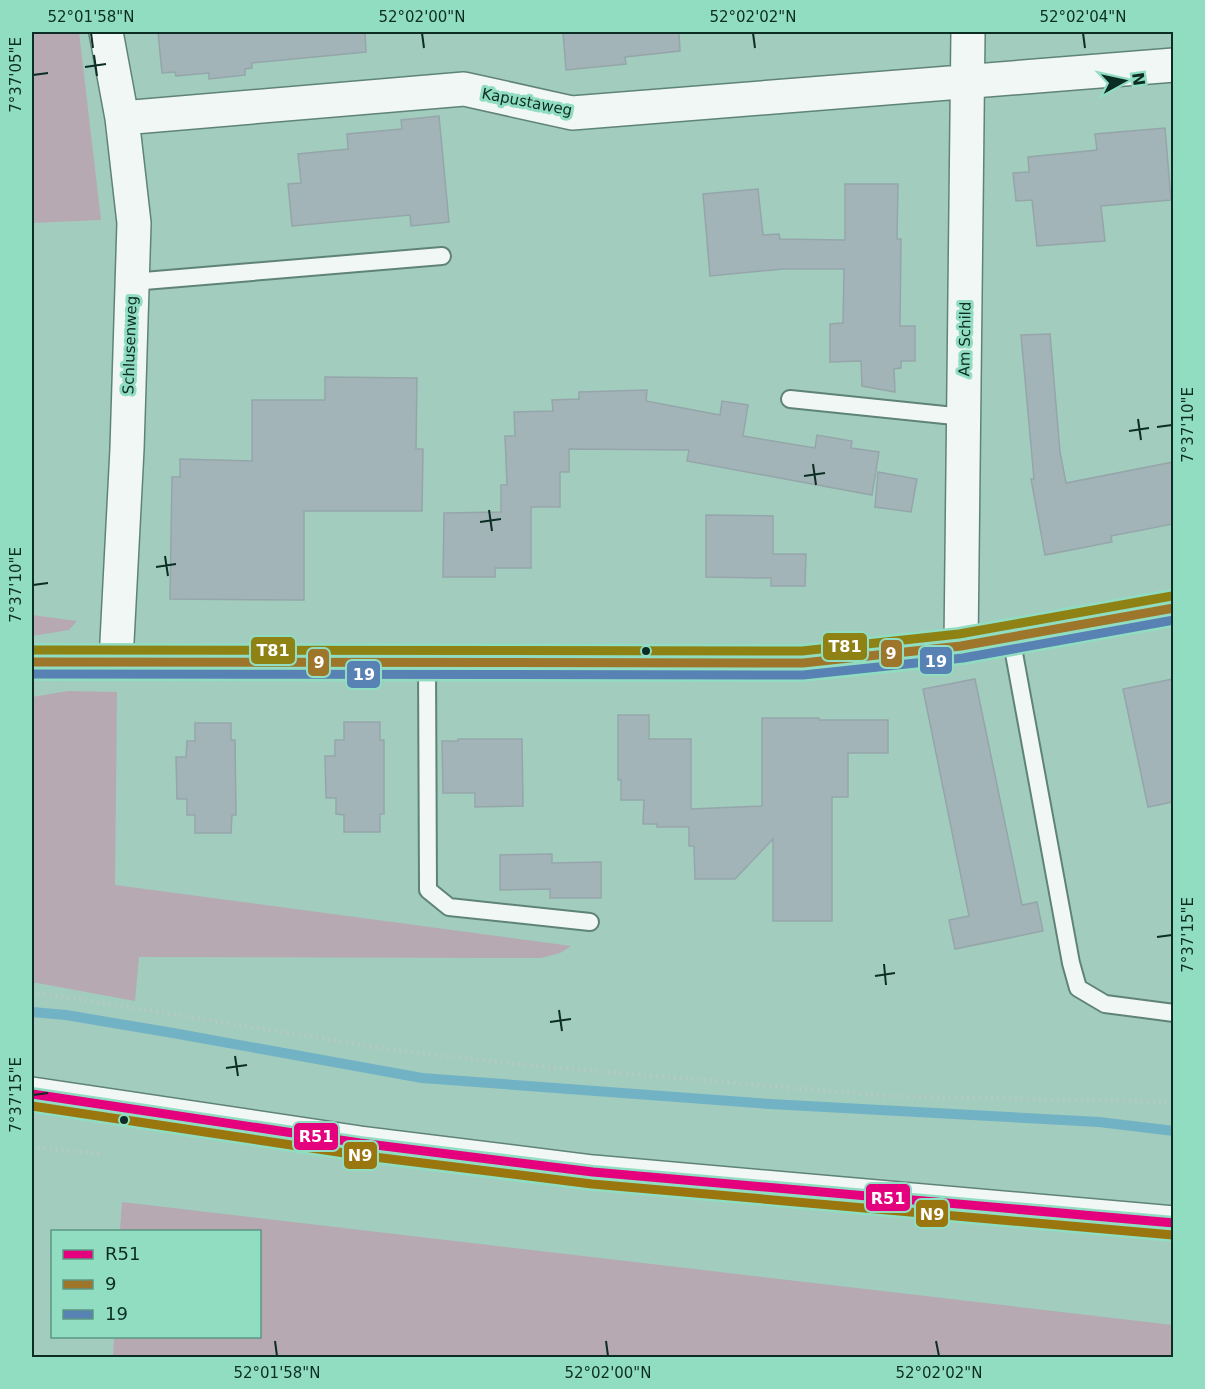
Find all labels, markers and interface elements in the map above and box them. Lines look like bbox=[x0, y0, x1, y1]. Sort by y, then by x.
text: 52°01'58"N bbox=[47, 8, 135, 26]
text: 52°02'00"N bbox=[378, 8, 466, 26]
text: 52°02'02"N bbox=[709, 8, 797, 26]
text: 52°02'04"N bbox=[1039, 8, 1127, 26]
text: 7°37'05"E bbox=[7, 37, 25, 113]
north arrow bbox=[1094, 51, 1154, 111]
text: N bbox=[1128, 71, 1149, 87]
street label: Kapustaweg bbox=[480, 84, 574, 120]
street label: Schlusenweg bbox=[119, 295, 141, 395]
street label: Am Schild bbox=[955, 301, 975, 377]
text: 7°37'10"E bbox=[1179, 387, 1197, 463]
text: 7°37'10"E bbox=[7, 547, 25, 623]
line badge: T81 bbox=[822, 632, 868, 661]
line badge: T81 bbox=[250, 636, 296, 665]
text: T81 bbox=[828, 637, 862, 656]
line badge: 9 bbox=[880, 639, 903, 668]
text: T81 bbox=[256, 641, 290, 660]
text: 9 bbox=[885, 644, 897, 663]
unlabelled marker bbox=[640, 645, 652, 657]
line badge: 19 bbox=[919, 646, 953, 675]
line badge: 9 bbox=[307, 648, 330, 677]
text: 19 bbox=[925, 652, 947, 671]
text: 9 bbox=[313, 653, 325, 672]
line badge: 19 bbox=[346, 660, 381, 689]
text: 19 bbox=[353, 665, 375, 684]
text: 7°37'15"E bbox=[1179, 897, 1197, 973]
text: 7°37'15"E bbox=[7, 1057, 25, 1133]
unlabelled marker bbox=[118, 1114, 130, 1126]
line badge: R51 bbox=[293, 1122, 339, 1151]
text: R51 bbox=[299, 1127, 333, 1146]
line badge: N9 bbox=[343, 1141, 378, 1170]
text: N9 bbox=[348, 1146, 372, 1165]
line badge: R51 bbox=[865, 1183, 911, 1212]
text: R51 bbox=[871, 1189, 905, 1208]
line badge: N9 bbox=[915, 1199, 949, 1228]
text: N9 bbox=[920, 1205, 944, 1224]
legend bbox=[51, 1230, 261, 1338]
text: R51 bbox=[105, 1243, 140, 1264]
text: 9 bbox=[105, 1273, 116, 1294]
text: 19 bbox=[105, 1303, 128, 1324]
text: 52°01'58"N bbox=[233, 1364, 321, 1382]
text: 52°02'00"N bbox=[564, 1364, 652, 1382]
text: 52°02'02"N bbox=[895, 1364, 983, 1382]

